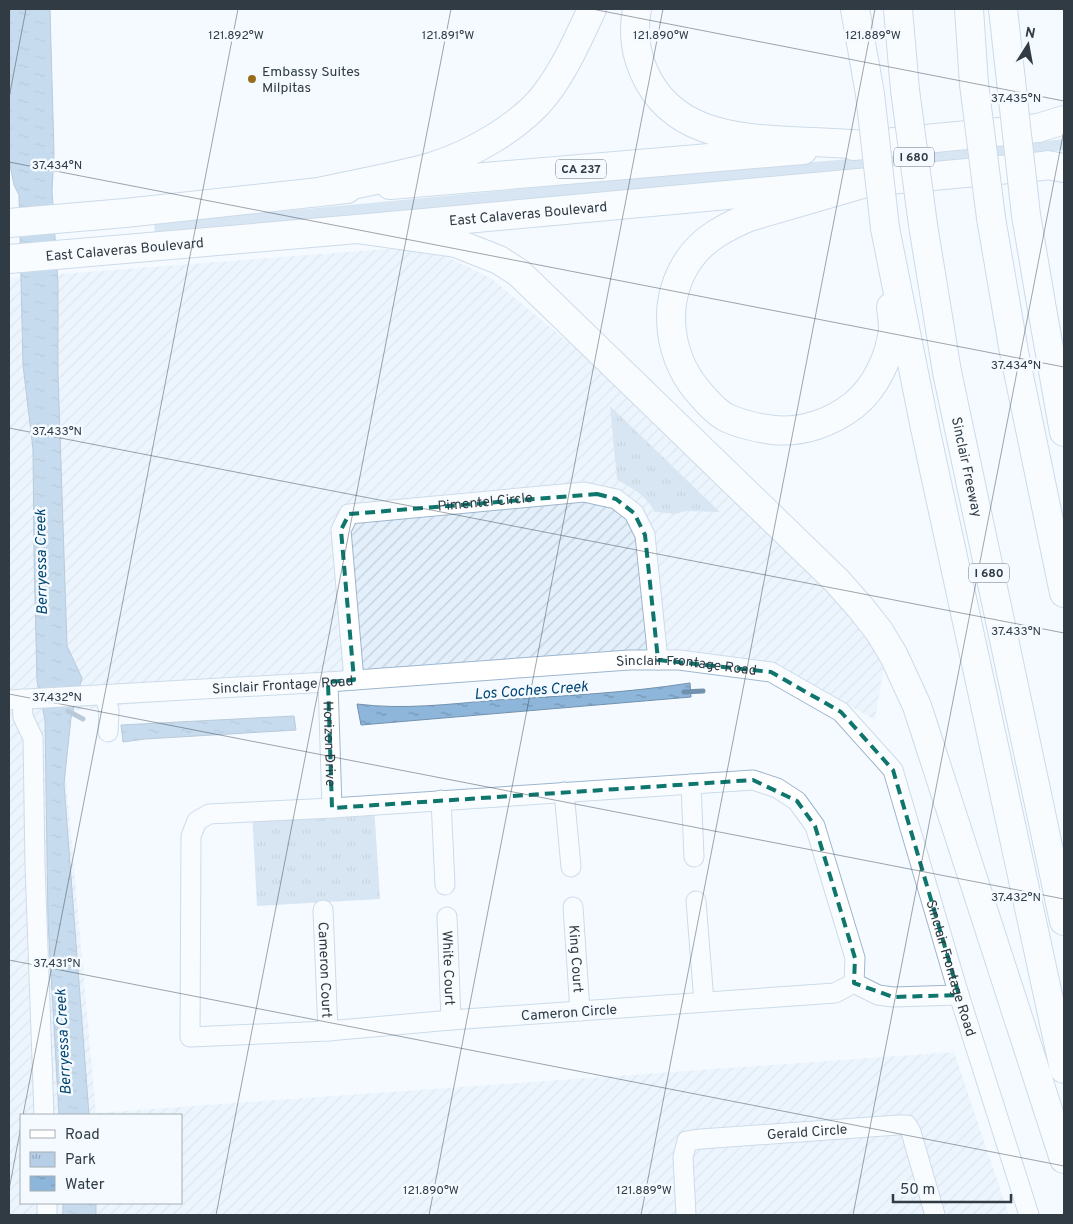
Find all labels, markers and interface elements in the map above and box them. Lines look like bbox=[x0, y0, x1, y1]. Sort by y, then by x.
north arrow bbox=[1003, 20, 1053, 70]
text: N bbox=[1024, 24, 1037, 43]
text: 121.892°W bbox=[208, 28, 264, 44]
text: 121.891°W bbox=[422, 28, 474, 44]
text: 121.890°W bbox=[633, 28, 689, 44]
text: 121.889°W bbox=[845, 28, 901, 44]
place label: Embassy Suites Milpitas bbox=[262, 64, 360, 97]
marker: Embassy Suites Milpitas bbox=[246, 73, 258, 85]
text: 37.435°N bbox=[991, 91, 1041, 107]
road number: I 680 bbox=[894, 148, 934, 166]
text: 37.434°N bbox=[32, 158, 82, 174]
road number: CA 237 bbox=[556, 160, 606, 178]
street label: East Calaveras Boulevard bbox=[448, 199, 608, 231]
street label: East Calaveras Boulevard bbox=[45, 235, 205, 266]
text: 37.434°N bbox=[991, 358, 1041, 374]
street label: Sinclair Freeway bbox=[947, 415, 985, 519]
text: 37.433°N bbox=[32, 424, 82, 440]
street label: Pimentel Circle bbox=[437, 490, 533, 516]
water label: Berryessa Creek bbox=[32, 508, 53, 615]
road number: I 680 bbox=[969, 564, 1009, 582]
text: 37.433°N bbox=[991, 624, 1041, 640]
street label: Sinclair Frontage Road bbox=[615, 653, 758, 680]
street label: Sinclair Frontage Road bbox=[211, 673, 354, 699]
water label: Los Coches Creek bbox=[474, 678, 589, 705]
text: 37.432°N bbox=[32, 690, 82, 706]
street label: Horizon Drive bbox=[319, 701, 338, 787]
text: 37.432°N bbox=[991, 890, 1041, 906]
street label: Sinclair Frontage Road bbox=[922, 898, 979, 1039]
street label: Cameron Court bbox=[313, 922, 334, 1018]
street label: King Court bbox=[564, 924, 586, 993]
street label: White Court bbox=[438, 930, 457, 1006]
text: 37.431°N bbox=[33, 956, 81, 972]
water label: Berryessa Creek bbox=[52, 988, 77, 1095]
street label: Cameron Circle bbox=[520, 1002, 618, 1025]
legend bbox=[20, 1114, 182, 1204]
street label: Gerald Circle bbox=[766, 1122, 848, 1144]
text: Road bbox=[65, 1126, 100, 1145]
text: Park bbox=[65, 1151, 96, 1170]
scale bar bbox=[893, 1172, 1010, 1204]
text: Water bbox=[65, 1176, 105, 1195]
text: 50 m bbox=[900, 1181, 935, 1200]
text: 121.890°W bbox=[403, 1183, 459, 1199]
text: 121.889°W bbox=[616, 1183, 672, 1199]

